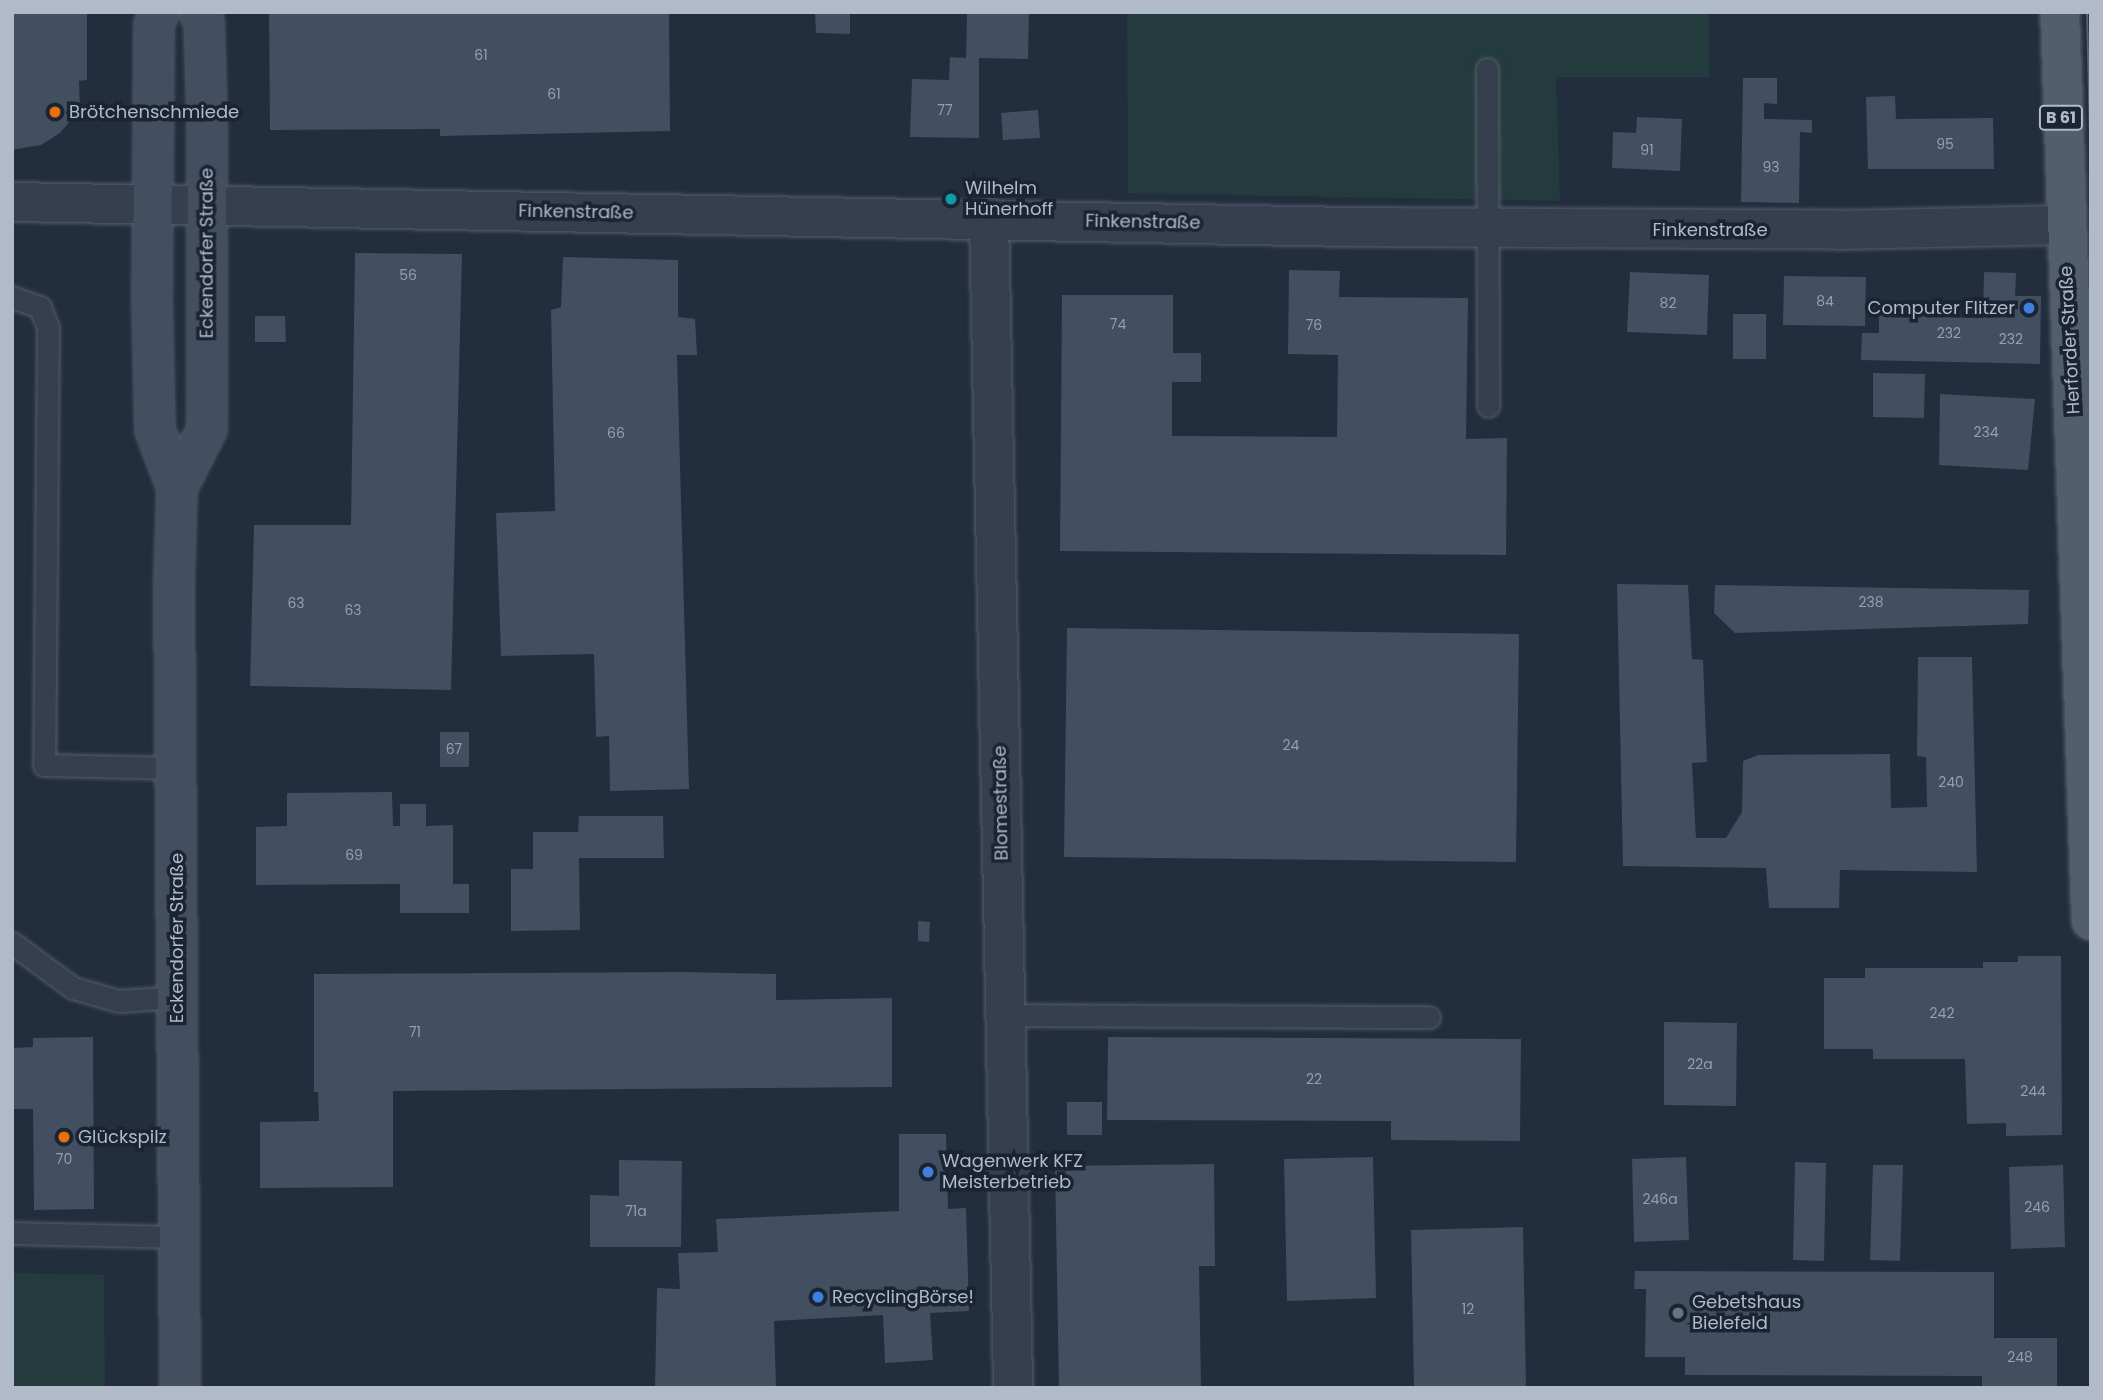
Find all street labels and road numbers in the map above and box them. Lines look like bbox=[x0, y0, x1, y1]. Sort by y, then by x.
road number: B 61 bbox=[2038, 106, 2084, 130]
street label: Eckendorfer Straße bbox=[196, 168, 218, 338]
street label: Finkenstraße bbox=[518, 200, 634, 224]
street label: Finkenstraße bbox=[1085, 210, 1201, 234]
street label: Finkenstraße bbox=[1652, 219, 1768, 241]
street label: Herforder Straße bbox=[2055, 265, 2085, 415]
street label: Blomestraße bbox=[989, 745, 1013, 861]
street label: Eckendorfer Straße bbox=[166, 853, 188, 1023]

